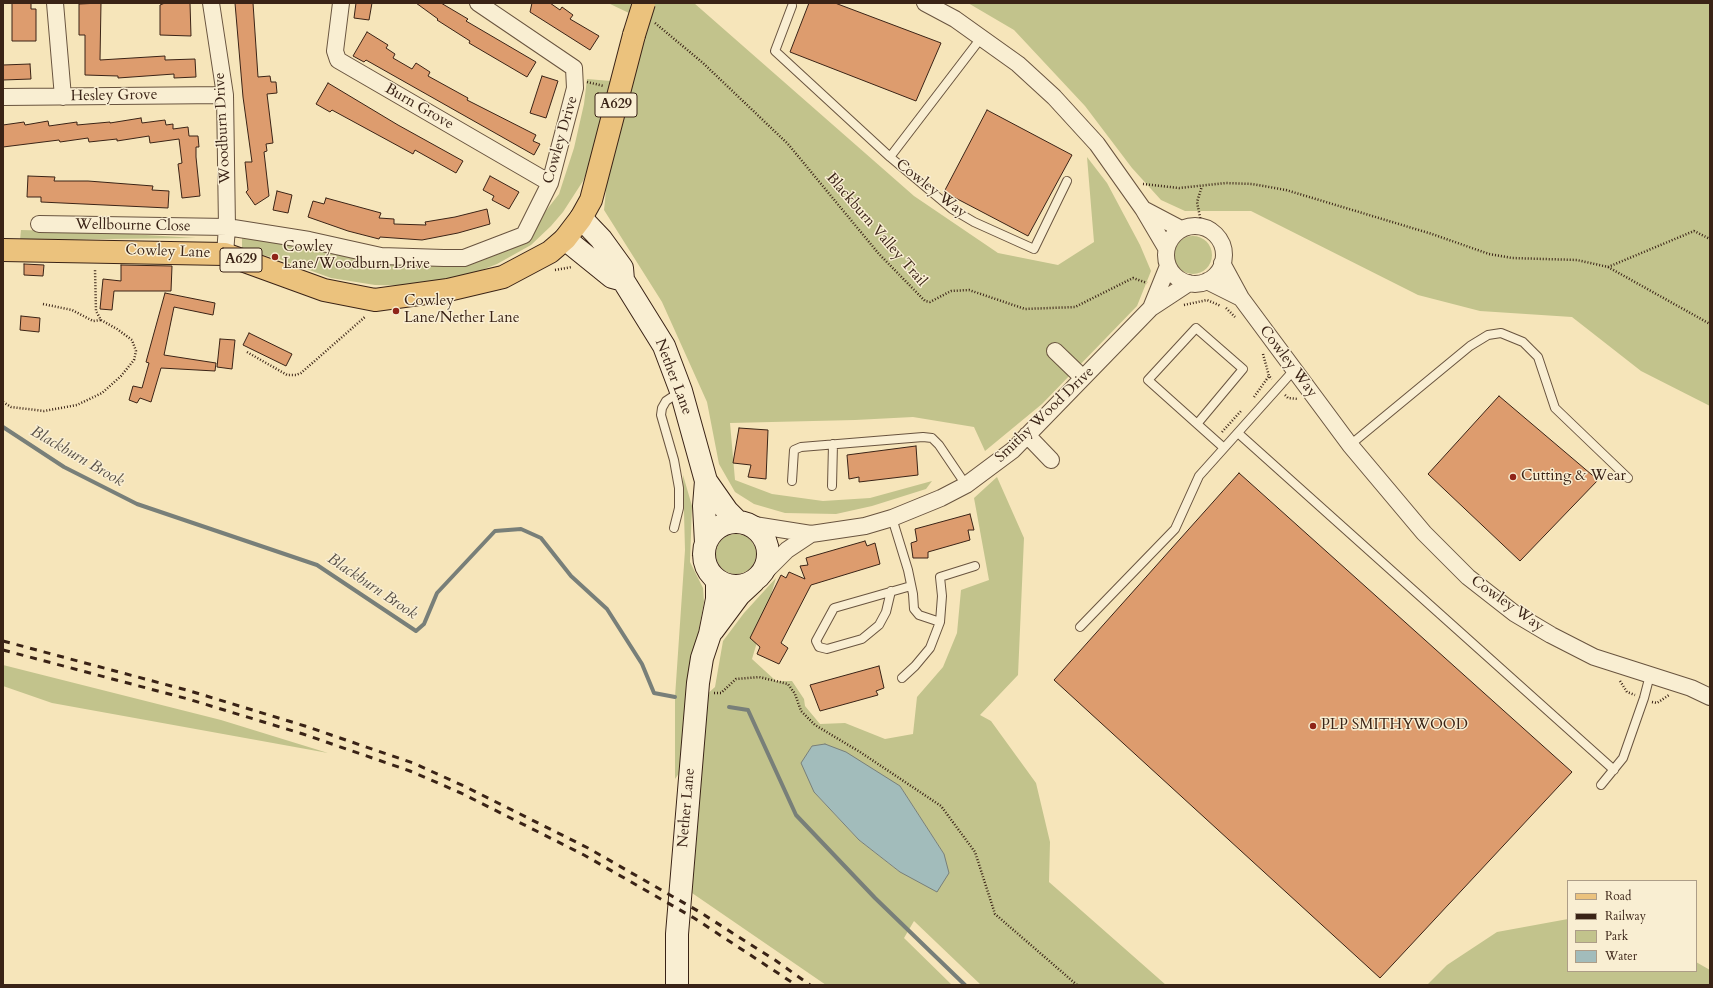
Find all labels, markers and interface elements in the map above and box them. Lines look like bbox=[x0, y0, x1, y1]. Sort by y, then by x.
street label: Woodburn Drive bbox=[211, 72, 235, 184]
street label: Burn Grove bbox=[381, 80, 457, 134]
street label: Hesley Grove bbox=[70, 86, 158, 106]
road number: A629 bbox=[595, 93, 637, 117]
street label: Cowley Drive bbox=[540, 94, 582, 186]
street label: Cowley Way bbox=[892, 156, 970, 222]
street label: Blackburn Valley Trail bbox=[822, 170, 930, 290]
street label: Wellbourne Close bbox=[75, 216, 191, 236]
place label: Cowley Lane/Woodburn Drive bbox=[283, 239, 430, 274]
street label: Cowley Lane bbox=[125, 242, 211, 262]
road number: A629 bbox=[220, 248, 262, 272]
marker: Cowley Lane/Woodburn Drive bbox=[270, 252, 280, 262]
place label: Cowley Lane/Nether Lane bbox=[404, 293, 520, 328]
marker: Cowley Lane/Nether Lane bbox=[391, 306, 401, 316]
street label: Cowley Way bbox=[1255, 323, 1321, 401]
street label: Nether Lane bbox=[650, 337, 696, 417]
street label: Smithy Wood Drive bbox=[992, 363, 1098, 467]
water label: Blackburn Brook bbox=[27, 423, 127, 491]
place label: Cutting & Wear bbox=[1521, 468, 1626, 486]
marker: Cutting & Wear bbox=[1508, 472, 1518, 482]
water label: Blackburn Brook bbox=[323, 550, 421, 624]
street label: Cowley Way bbox=[1467, 572, 1547, 636]
place label: PLP SMITHYWOOD bbox=[1321, 717, 1468, 735]
marker: PLP SMITHYWOOD bbox=[1308, 721, 1318, 731]
street label: Nether Lane bbox=[675, 767, 699, 849]
legend bbox=[1567, 880, 1697, 972]
text: Road bbox=[1605, 888, 1631, 904]
text: Railway bbox=[1605, 908, 1646, 924]
text: Park bbox=[1605, 928, 1628, 944]
text: Water bbox=[1605, 948, 1637, 964]

